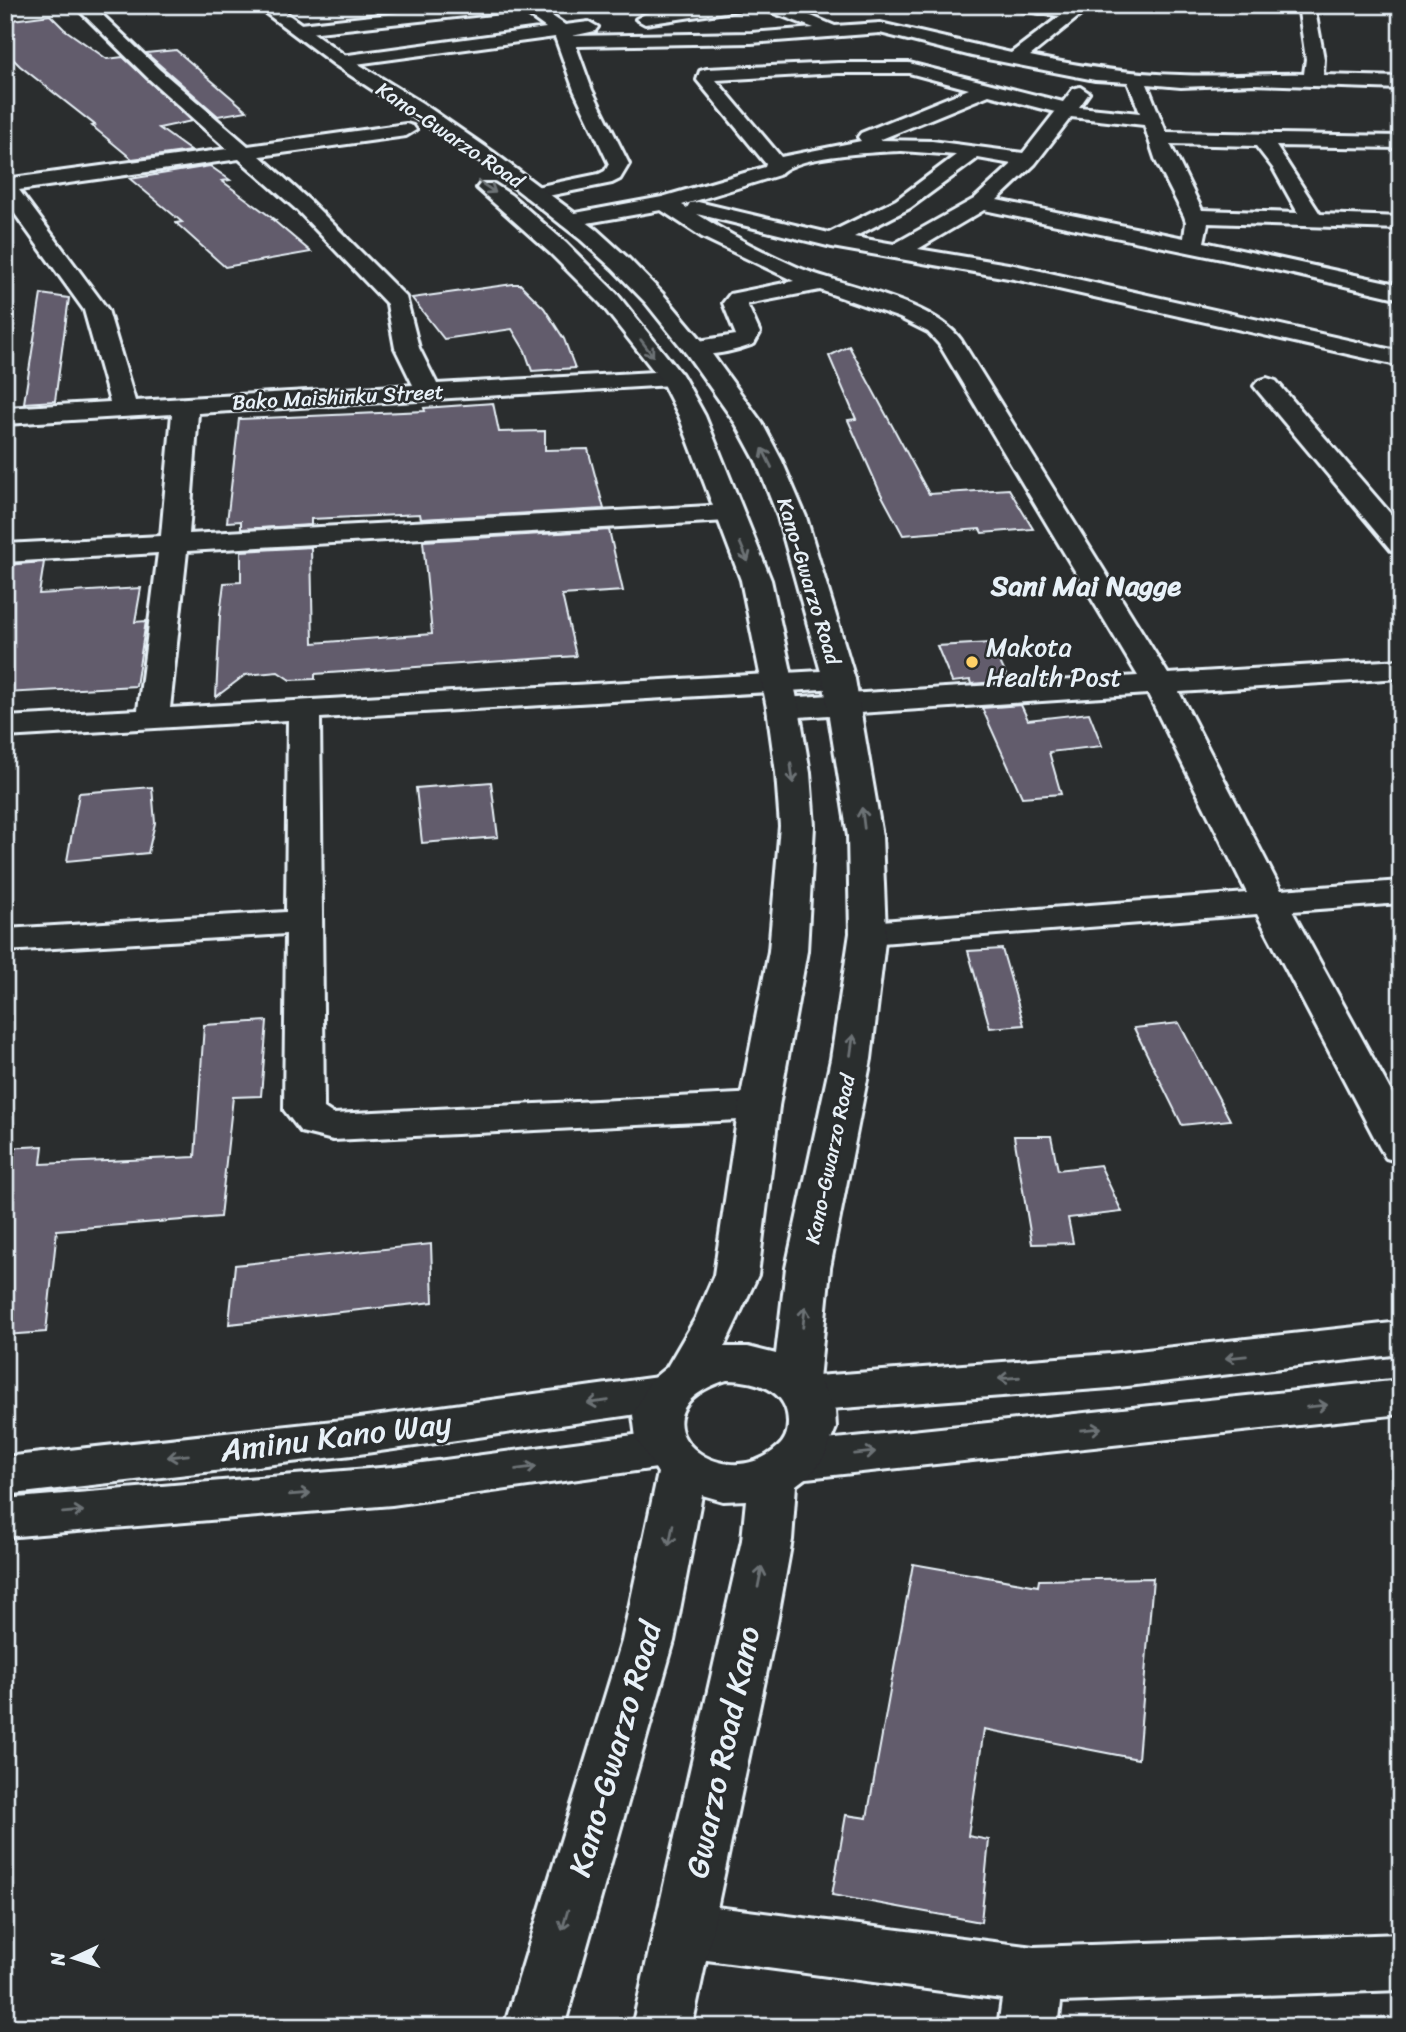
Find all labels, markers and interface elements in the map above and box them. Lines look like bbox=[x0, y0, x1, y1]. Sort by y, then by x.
street label: Kano-Gwarzo Road bbox=[368, 71, 534, 200]
one-way arrow bbox=[477, 180, 496, 195]
one-way arrow bbox=[639, 338, 654, 357]
street label: Bako Maishinku Street bbox=[231, 372, 445, 422]
one-way arrow bbox=[760, 448, 773, 469]
street label: Kano-Gwarzo Road bbox=[766, 493, 853, 671]
one-way arrow bbox=[739, 540, 752, 562]
district label: Sani Mai Nagge bbox=[990, 561, 1182, 610]
place label: Makota Health Post bbox=[986, 624, 1122, 700]
marker: Makota Health Post bbox=[964, 654, 980, 670]
one-way arrow bbox=[786, 761, 799, 784]
one-way arrow bbox=[856, 808, 869, 830]
one-way arrow bbox=[846, 1034, 859, 1057]
street label: Kano-Gwarzo Road bbox=[793, 1069, 867, 1248]
one-way arrow bbox=[797, 1306, 810, 1328]
one-way arrow bbox=[1225, 1350, 1247, 1363]
one-way arrow bbox=[998, 1372, 1021, 1385]
street label: Aminu Kano Way bbox=[216, 1395, 455, 1480]
one-way arrow bbox=[587, 1396, 610, 1409]
one-way arrow bbox=[1305, 1399, 1328, 1412]
one-way arrow bbox=[1079, 1423, 1102, 1436]
one-way arrow bbox=[853, 1447, 876, 1460]
one-way arrow bbox=[167, 1450, 190, 1463]
one-way arrow bbox=[514, 1461, 537, 1474]
one-way arrow bbox=[288, 1487, 311, 1500]
one-way arrow bbox=[61, 1505, 84, 1518]
one-way arrow bbox=[664, 1523, 677, 1546]
one-way arrow bbox=[754, 1566, 767, 1589]
street label: Kano-Gwarzo Road bbox=[551, 1612, 679, 1884]
street label: Gwarzo Road Kano bbox=[668, 1621, 778, 1883]
one-way arrow bbox=[558, 1908, 571, 1930]
north arrow bbox=[38, 1924, 108, 1994]
text: N bbox=[41, 1951, 75, 1968]

